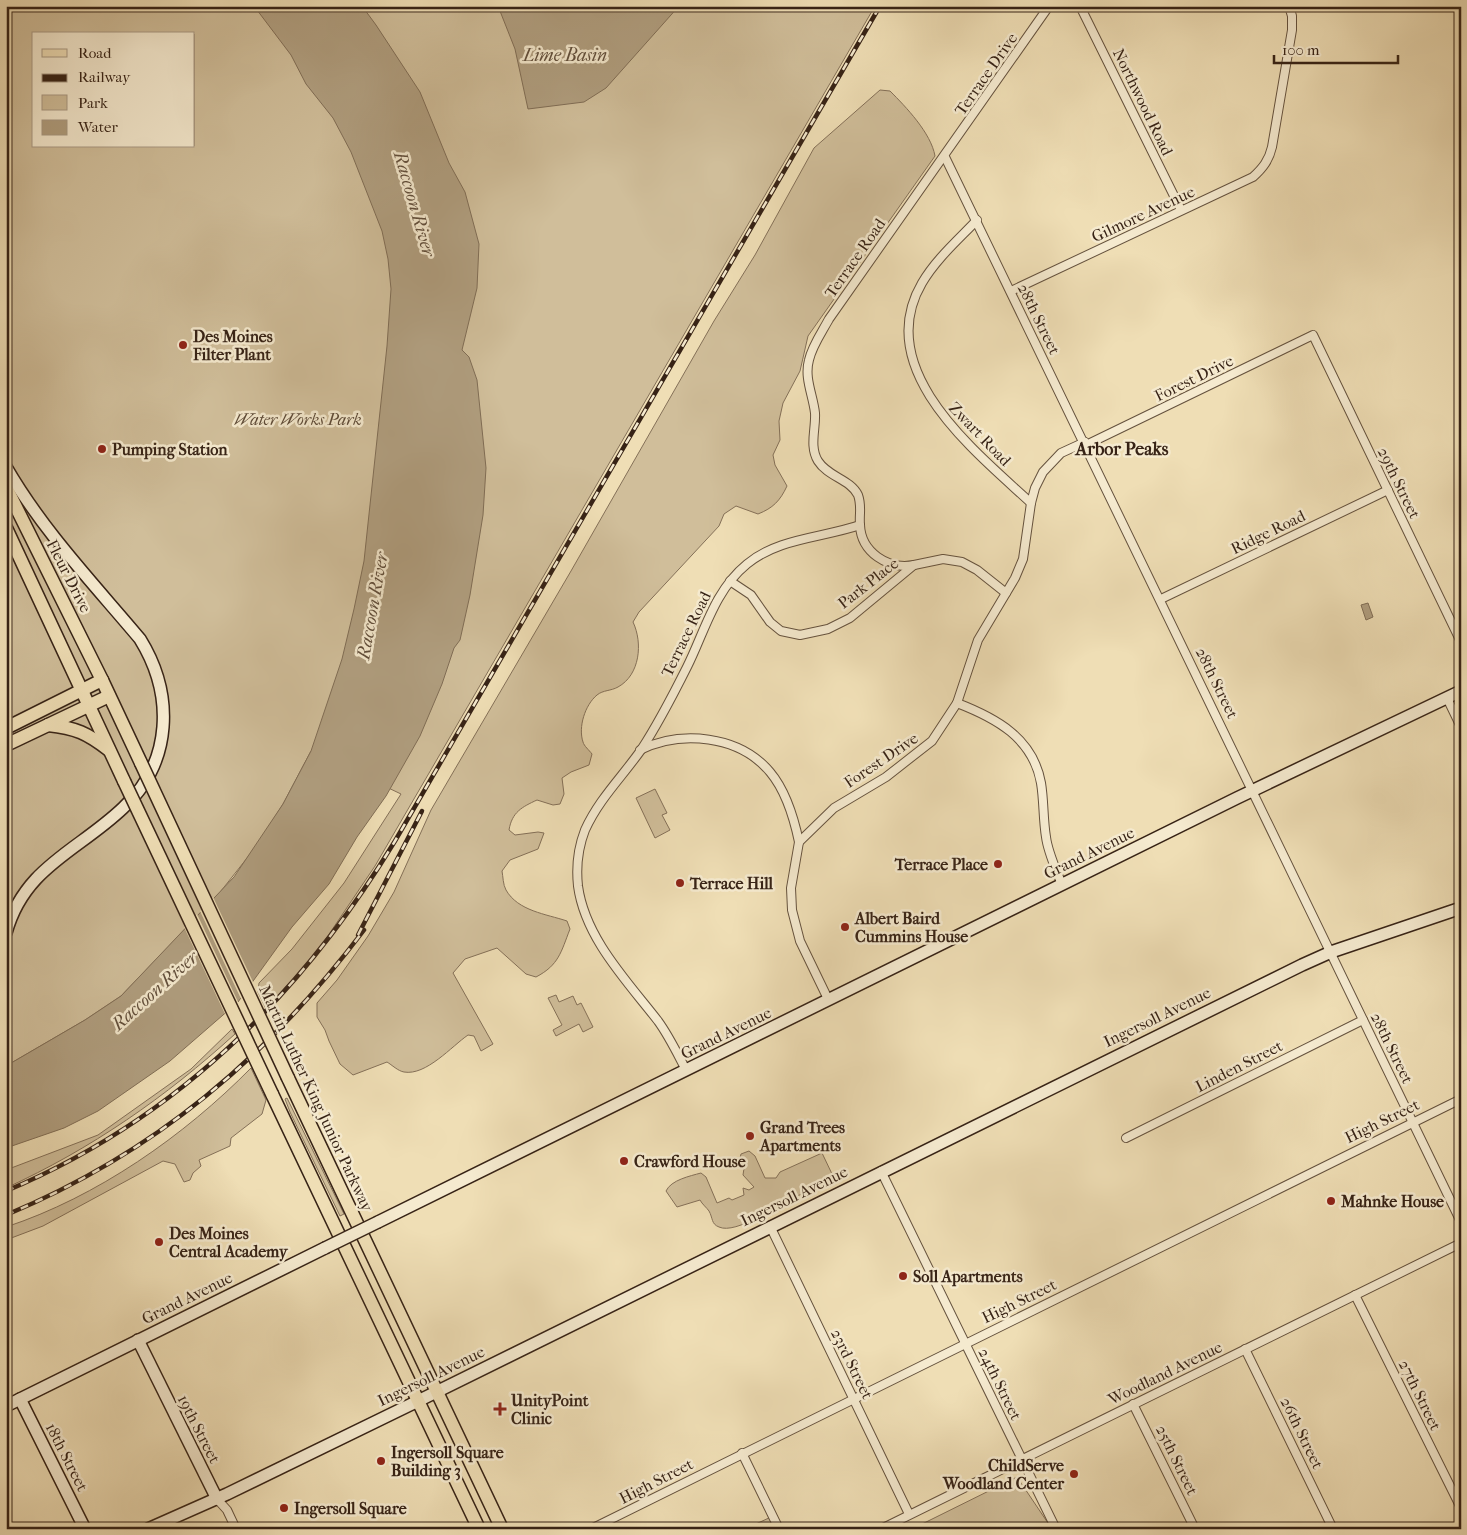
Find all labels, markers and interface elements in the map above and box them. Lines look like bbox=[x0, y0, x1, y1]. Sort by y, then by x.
street label: Terrace Drive bbox=[951, 29, 1021, 119]
legend bbox=[32, 32, 195, 148]
scale bar bbox=[1274, 32, 1398, 64]
text: 100 m bbox=[1282, 41, 1320, 59]
text: Road bbox=[78, 44, 112, 62]
water label: Lime Basin bbox=[521, 45, 607, 66]
street label: Northwood Road bbox=[1109, 45, 1177, 159]
text: Railway bbox=[78, 68, 131, 86]
text: Park bbox=[78, 94, 108, 112]
text: Water bbox=[77, 118, 118, 136]
water label: Raccoon River bbox=[389, 148, 440, 261]
street label: Gilmore Avenue bbox=[1088, 182, 1198, 246]
street label: Terrace Road bbox=[821, 214, 889, 301]
street label: 28th Street bbox=[1014, 280, 1064, 358]
place label: Des Moines Filter Plant bbox=[192, 327, 273, 364]
marker: Des Moines Filter Plant bbox=[177, 339, 189, 351]
street label: Forest Drive bbox=[1152, 351, 1237, 405]
street label: Zwart Road bbox=[945, 398, 1015, 470]
park label: Water Works Park bbox=[234, 410, 362, 429]
district label: Arbor Peaks bbox=[1075, 439, 1169, 460]
place label: Pumping Station bbox=[112, 440, 228, 460]
marker: Pumping Station bbox=[96, 443, 108, 455]
street label: 29th Street bbox=[1374, 444, 1425, 522]
street label: Ridge Road bbox=[1228, 506, 1309, 558]
street label: Fleur Drive bbox=[43, 536, 95, 616]
water label: Raccoon River bbox=[353, 549, 393, 662]
street label: Park Place bbox=[834, 553, 902, 613]
street label: Terrace Road bbox=[657, 588, 715, 680]
street label: 28th Street bbox=[1192, 644, 1242, 722]
street label: Forest Drive bbox=[840, 728, 922, 792]
street label: Grand Avenue bbox=[1041, 823, 1138, 883]
place label: Terrace Place bbox=[894, 855, 988, 874]
marker: Terrace Place bbox=[992, 858, 1004, 870]
place label: Terrace Hill bbox=[689, 874, 774, 893]
marker: Terrace Hill bbox=[674, 877, 686, 889]
place label: Albert Baird Cummins House bbox=[854, 909, 968, 946]
marker: Albert Baird Cummins House bbox=[839, 921, 851, 933]
water label: Raccoon River bbox=[107, 946, 204, 1036]
street label: Martin Luther King Junior Parkway bbox=[255, 982, 377, 1214]
street label: Ingersoll Avenue bbox=[1100, 983, 1214, 1051]
street label: Grand Avenue bbox=[678, 1003, 775, 1063]
street label: 28th Street bbox=[1367, 1009, 1417, 1087]
street label: Linden Street bbox=[1192, 1036, 1286, 1096]
street label: High Street bbox=[1342, 1095, 1423, 1147]
place label: Grand Trees Apartments bbox=[759, 1118, 845, 1156]
marker: Grand Trees Apartments bbox=[744, 1130, 756, 1142]
place label: Crawford House bbox=[634, 1152, 746, 1171]
marker: Crawford House bbox=[618, 1155, 630, 1167]
street label: Ingersoll Avenue bbox=[737, 1162, 851, 1230]
place label: Mahnke House bbox=[1340, 1192, 1444, 1211]
marker: Mahnke House bbox=[1325, 1195, 1337, 1207]
place label: Des Moines Central Academy bbox=[169, 1224, 289, 1262]
marker: Des Moines Central Academy bbox=[153, 1236, 165, 1248]
place label: Soll Apartments bbox=[913, 1267, 1023, 1287]
street label: Grand Avenue bbox=[139, 1268, 236, 1328]
marker: Soll Apartments bbox=[897, 1270, 909, 1282]
street label: High Street bbox=[979, 1275, 1060, 1327]
street label: 23rd Street bbox=[827, 1326, 877, 1402]
street label: Woodland Avenue bbox=[1104, 1337, 1225, 1409]
street label: Ingersoll Avenue bbox=[374, 1342, 488, 1410]
street label: 24th Street bbox=[974, 1345, 1026, 1423]
street label: 27th Street bbox=[1395, 1357, 1445, 1434]
place label: UnityPoint Clinic bbox=[510, 1391, 589, 1428]
street label: 19th Street bbox=[174, 1392, 224, 1467]
street label: 26th Street bbox=[1277, 1394, 1328, 1472]
marker: UnityPoint Clinic bbox=[493, 1402, 507, 1416]
street label: 18th Street bbox=[42, 1420, 92, 1495]
street label: 25th Street bbox=[1152, 1422, 1202, 1498]
place label: Ingersoll Square Building 3 bbox=[391, 1443, 504, 1481]
street label: High Street bbox=[616, 1454, 696, 1508]
marker: Ingersoll Square Building 3 bbox=[375, 1455, 387, 1467]
place label: ChildServe Woodland Center bbox=[942, 1456, 1065, 1493]
marker: ChildServe Woodland Center bbox=[1068, 1468, 1080, 1480]
place label: Ingersoll Square bbox=[294, 1499, 407, 1519]
marker: Ingersoll Square bbox=[278, 1502, 290, 1514]

